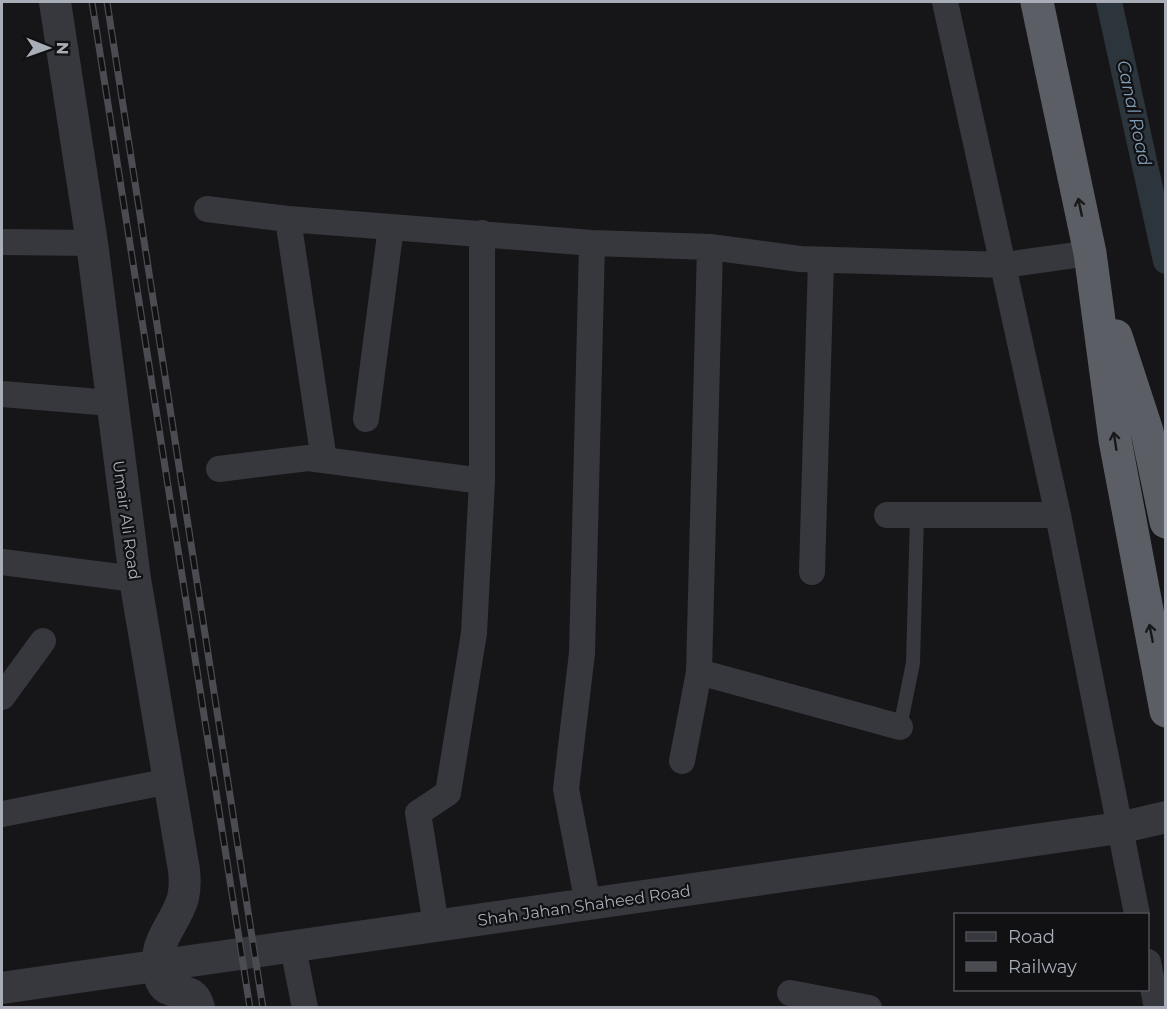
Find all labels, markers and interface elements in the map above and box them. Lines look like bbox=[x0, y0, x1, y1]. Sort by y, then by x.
north arrow bbox=[18, 18, 78, 78]
text: N bbox=[53, 42, 72, 55]
water label: Canal Road bbox=[1112, 58, 1156, 169]
one-way arrow bbox=[1074, 198, 1085, 217]
one-way arrow bbox=[1110, 432, 1121, 451]
street label: Umair Ali Road bbox=[109, 459, 144, 581]
one-way arrow bbox=[1145, 623, 1156, 643]
street label: Shah Jahan Shaheed Road bbox=[476, 881, 692, 930]
legend bbox=[954, 913, 1149, 991]
text: Road bbox=[1008, 926, 1055, 948]
text: Railway bbox=[1008, 956, 1077, 978]

